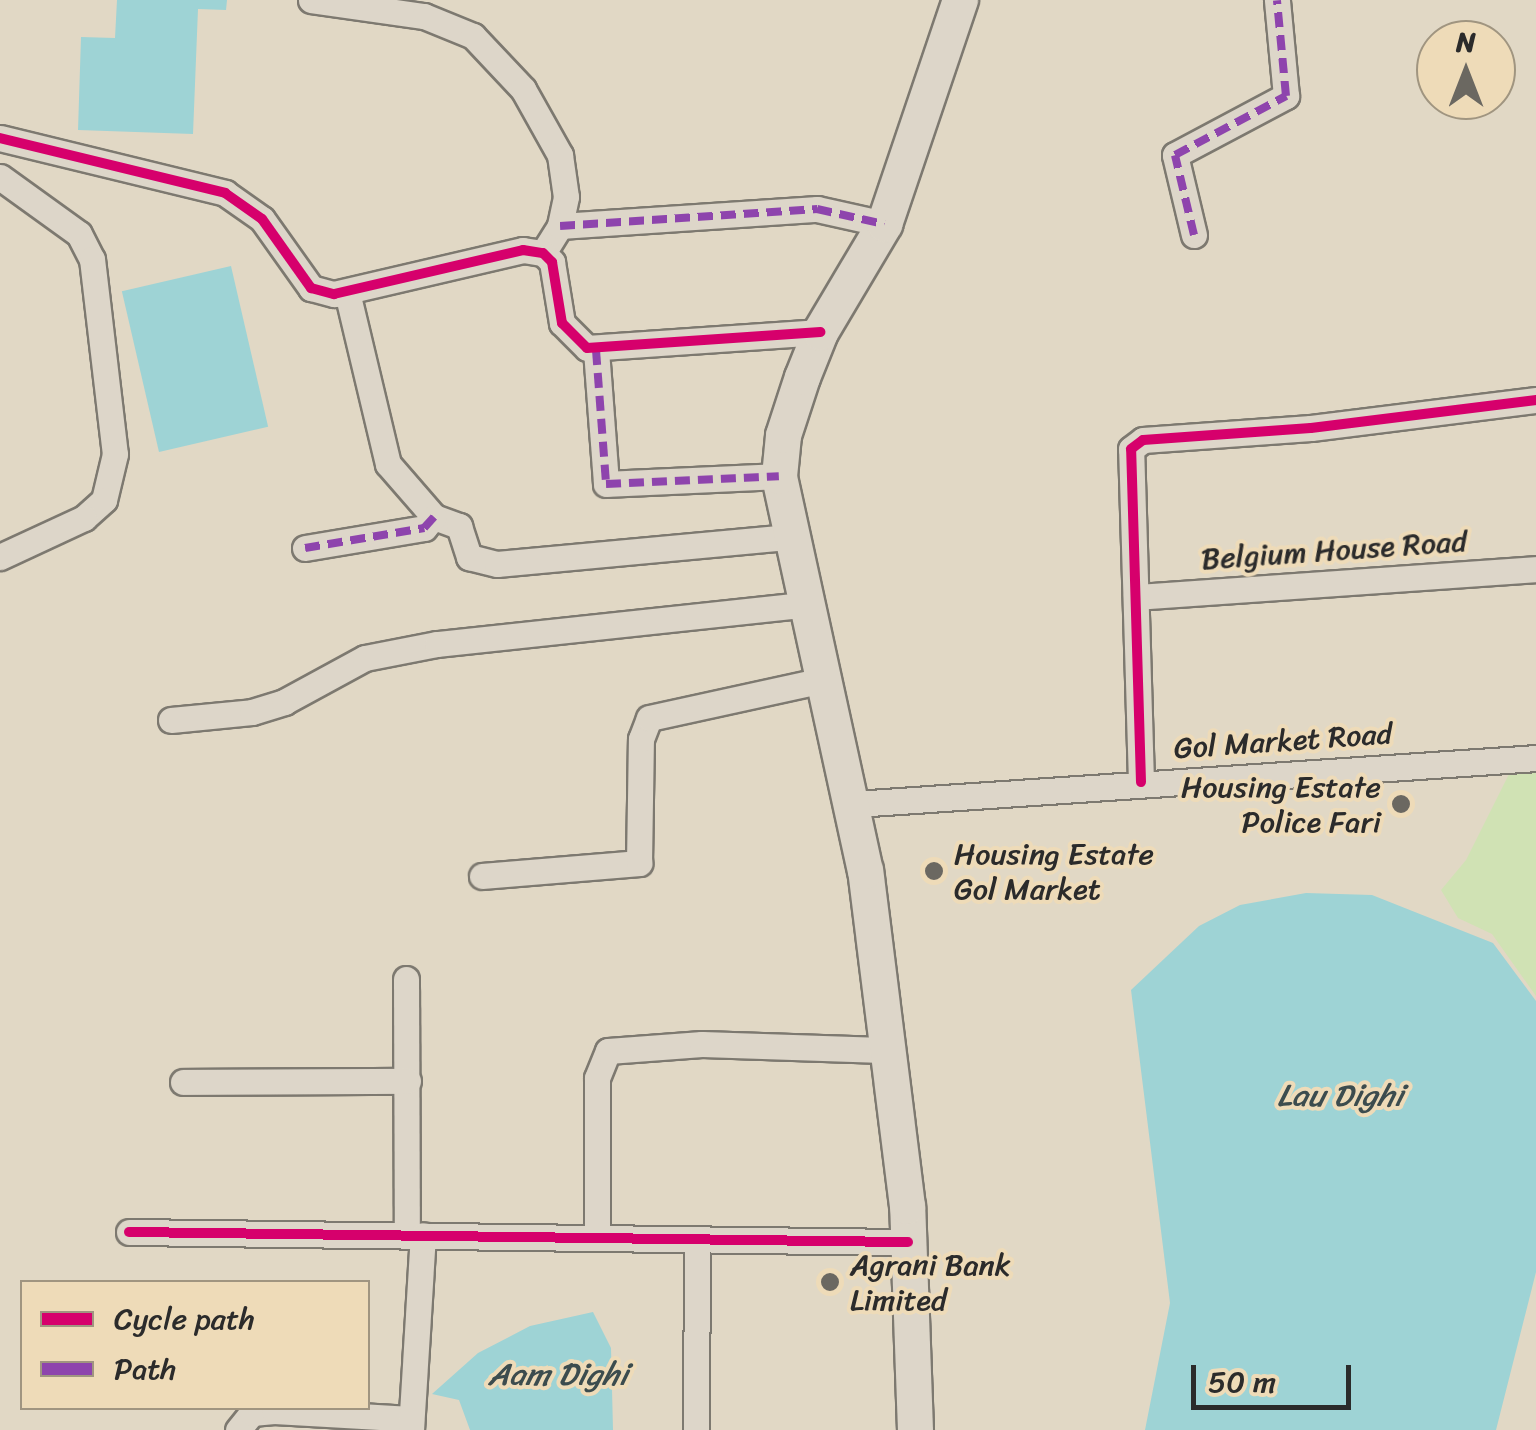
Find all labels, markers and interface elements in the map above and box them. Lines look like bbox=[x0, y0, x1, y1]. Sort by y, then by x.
text: N bbox=[1456, 17, 1476, 66]
north arrow bbox=[1416, 20, 1516, 120]
street label: Belgium House Road bbox=[1200, 523, 1468, 577]
street label: Gol Market Road bbox=[1173, 715, 1393, 767]
place label: Housing Estate Police Fari bbox=[1181, 769, 1381, 840]
marker: Housing Estate Police Fari bbox=[1390, 793, 1412, 815]
place label: Housing Estate Gol Market bbox=[954, 836, 1154, 906]
marker: Housing Estate Gol Market bbox=[923, 860, 945, 882]
water label: Lau Dighi bbox=[1277, 1077, 1403, 1115]
place label: Agrani Bank Limited bbox=[850, 1247, 1011, 1318]
marker: Agrani Bank Limited bbox=[819, 1271, 841, 1293]
legend bbox=[20, 1280, 370, 1410]
text: Cycle path bbox=[114, 1292, 255, 1346]
text: Path bbox=[114, 1342, 176, 1396]
scale bar bbox=[1196, 1345, 1356, 1407]
text: 50 m bbox=[1208, 1355, 1276, 1409]
water label: Aam Dighi bbox=[488, 1356, 628, 1394]

